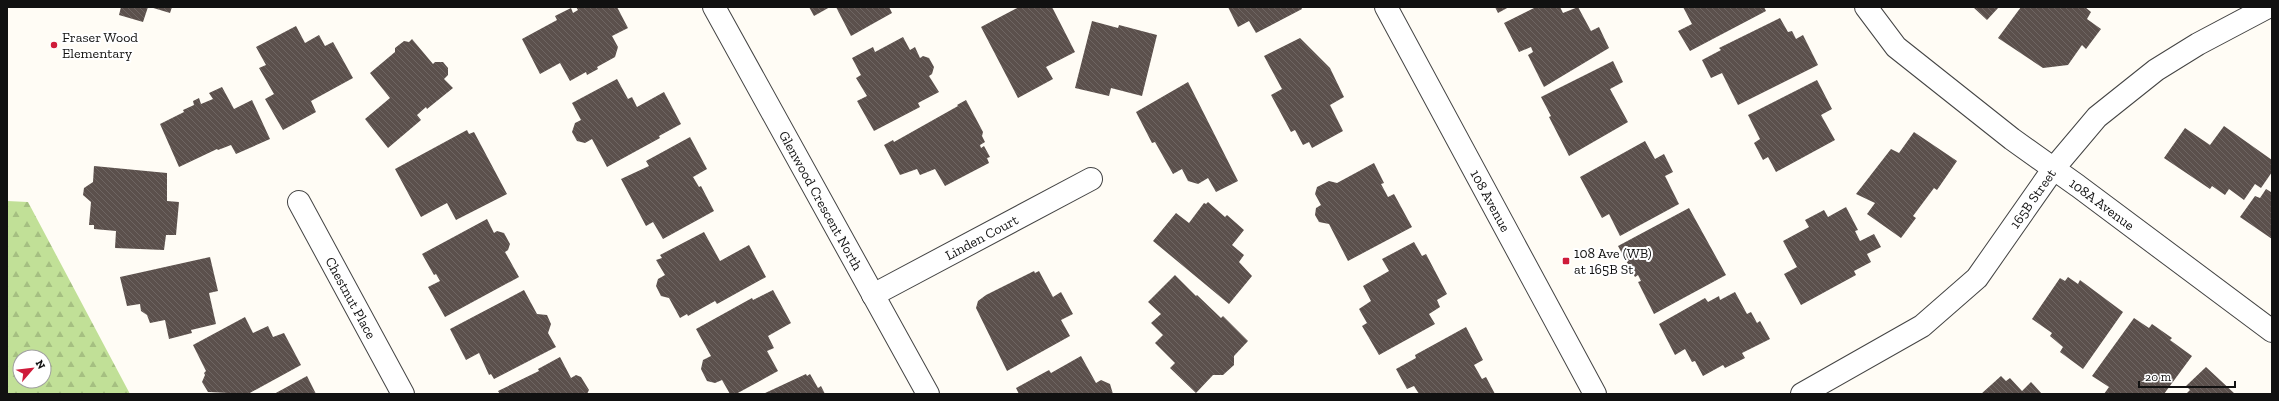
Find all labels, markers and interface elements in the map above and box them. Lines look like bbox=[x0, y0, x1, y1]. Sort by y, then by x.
place label: Fraser Wood Elementary bbox=[62, 29, 138, 62]
marker: Fraser Wood Elementary bbox=[49, 40, 59, 50]
street label: Glenwood Crescent North bbox=[775, 128, 866, 274]
street label: 165B Street bbox=[2006, 165, 2060, 232]
street label: 108 Avenue bbox=[1466, 167, 1514, 235]
street label: 108A Avenue bbox=[2066, 175, 2138, 234]
street label: Linden Court bbox=[942, 211, 1022, 264]
place label: 108 Ave (WB) at 165B St bbox=[1574, 245, 1652, 278]
street label: Chestnut Place bbox=[321, 254, 380, 342]
marker: 108 Ave (WB) at 165B St bbox=[1561, 256, 1571, 266]
north arrow bbox=[12, 349, 52, 389]
text: N bbox=[33, 358, 48, 372]
scale bar bbox=[2139, 363, 2235, 389]
text: 20 m bbox=[2145, 370, 2172, 384]

